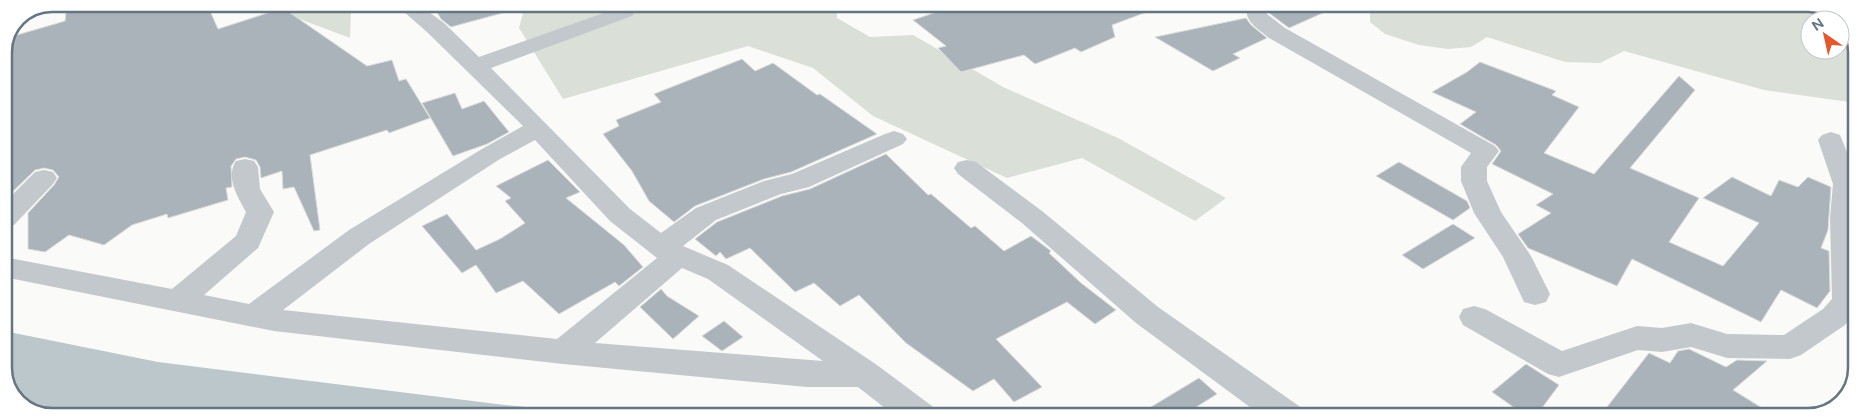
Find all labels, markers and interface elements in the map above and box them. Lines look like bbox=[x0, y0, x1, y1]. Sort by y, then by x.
north arrow bbox=[1800, 10, 1850, 60]
text: N bbox=[1809, 15, 1827, 35]

